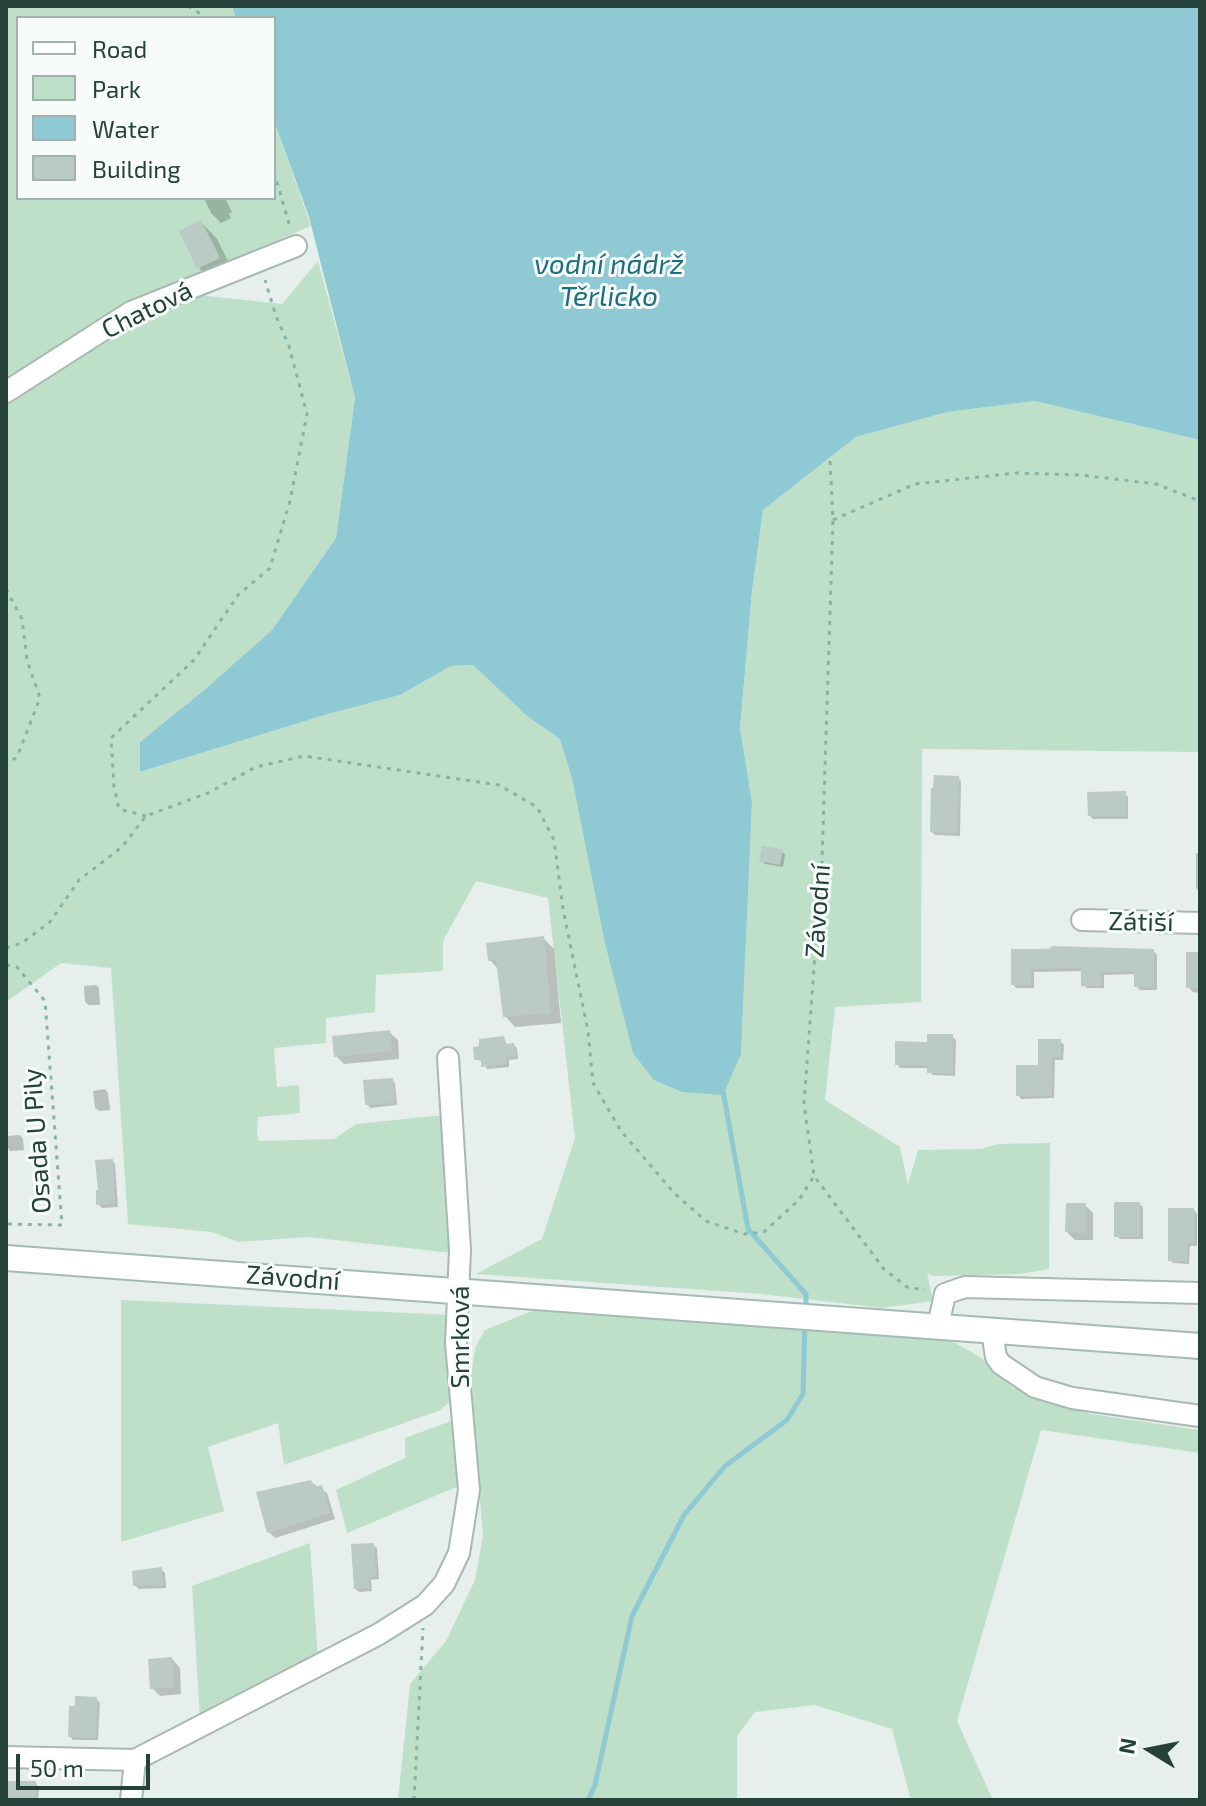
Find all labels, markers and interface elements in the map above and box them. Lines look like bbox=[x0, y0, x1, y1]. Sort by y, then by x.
legend bbox=[16, 16, 276, 200]
text: Road bbox=[92, 34, 147, 63]
text: Park bbox=[92, 74, 141, 103]
text: Water bbox=[92, 114, 159, 143]
text: Building bbox=[92, 154, 181, 183]
water label: vodní nádrž Těrlicko bbox=[534, 248, 684, 314]
street label: Chatová bbox=[97, 275, 197, 345]
street label: Závodní bbox=[799, 863, 837, 959]
street label: Zátiší bbox=[1108, 906, 1174, 938]
street label: Osada U Pily bbox=[16, 1067, 58, 1215]
street label: Závodní bbox=[245, 1259, 341, 1297]
street label: Smrková bbox=[444, 1285, 476, 1389]
north arrow bbox=[1110, 1710, 1190, 1790]
text: N bbox=[1112, 1736, 1141, 1756]
scale bar bbox=[20, 1738, 154, 1788]
text: 50 m bbox=[30, 1753, 84, 1782]

